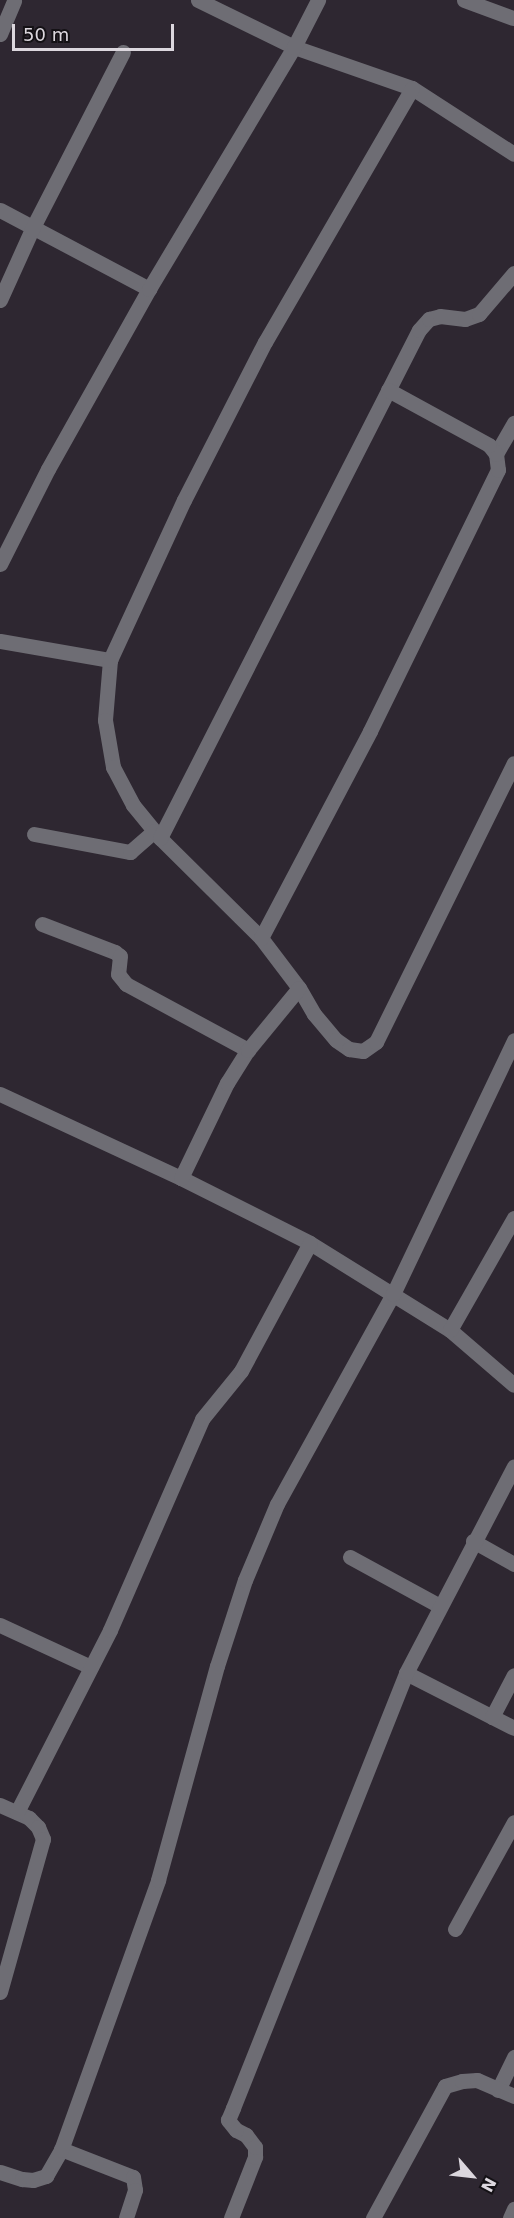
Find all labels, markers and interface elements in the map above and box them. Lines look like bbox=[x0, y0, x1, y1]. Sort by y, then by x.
scale bar bbox=[15, 12, 177, 50]
text: 50 m bbox=[23, 24, 69, 45]
north arrow bbox=[442, 2146, 502, 2206]
text: N bbox=[477, 2174, 500, 2195]

